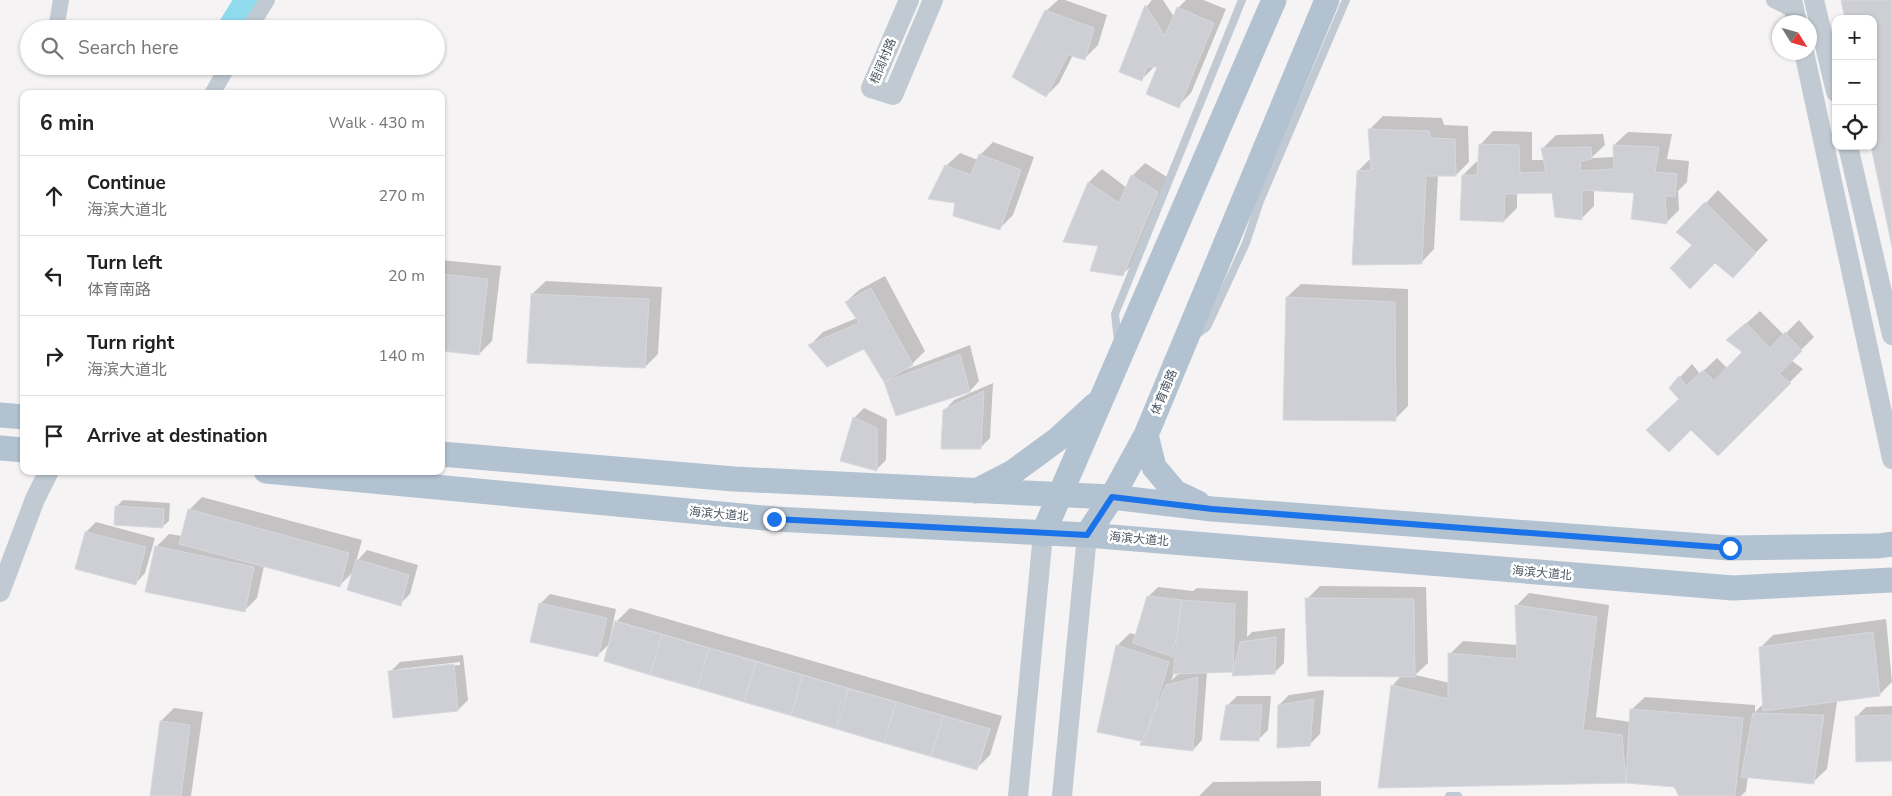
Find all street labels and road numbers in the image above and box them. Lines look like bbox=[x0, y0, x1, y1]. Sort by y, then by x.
street label: 梧阔村路 bbox=[866, 36, 900, 86]
street label: 体育南路 bbox=[1147, 367, 1181, 417]
street label: 海滨大道北 bbox=[688, 503, 750, 525]
street label: 海滨大道北 bbox=[1108, 528, 1170, 550]
street label: 海滨大道北 bbox=[1511, 562, 1573, 584]

